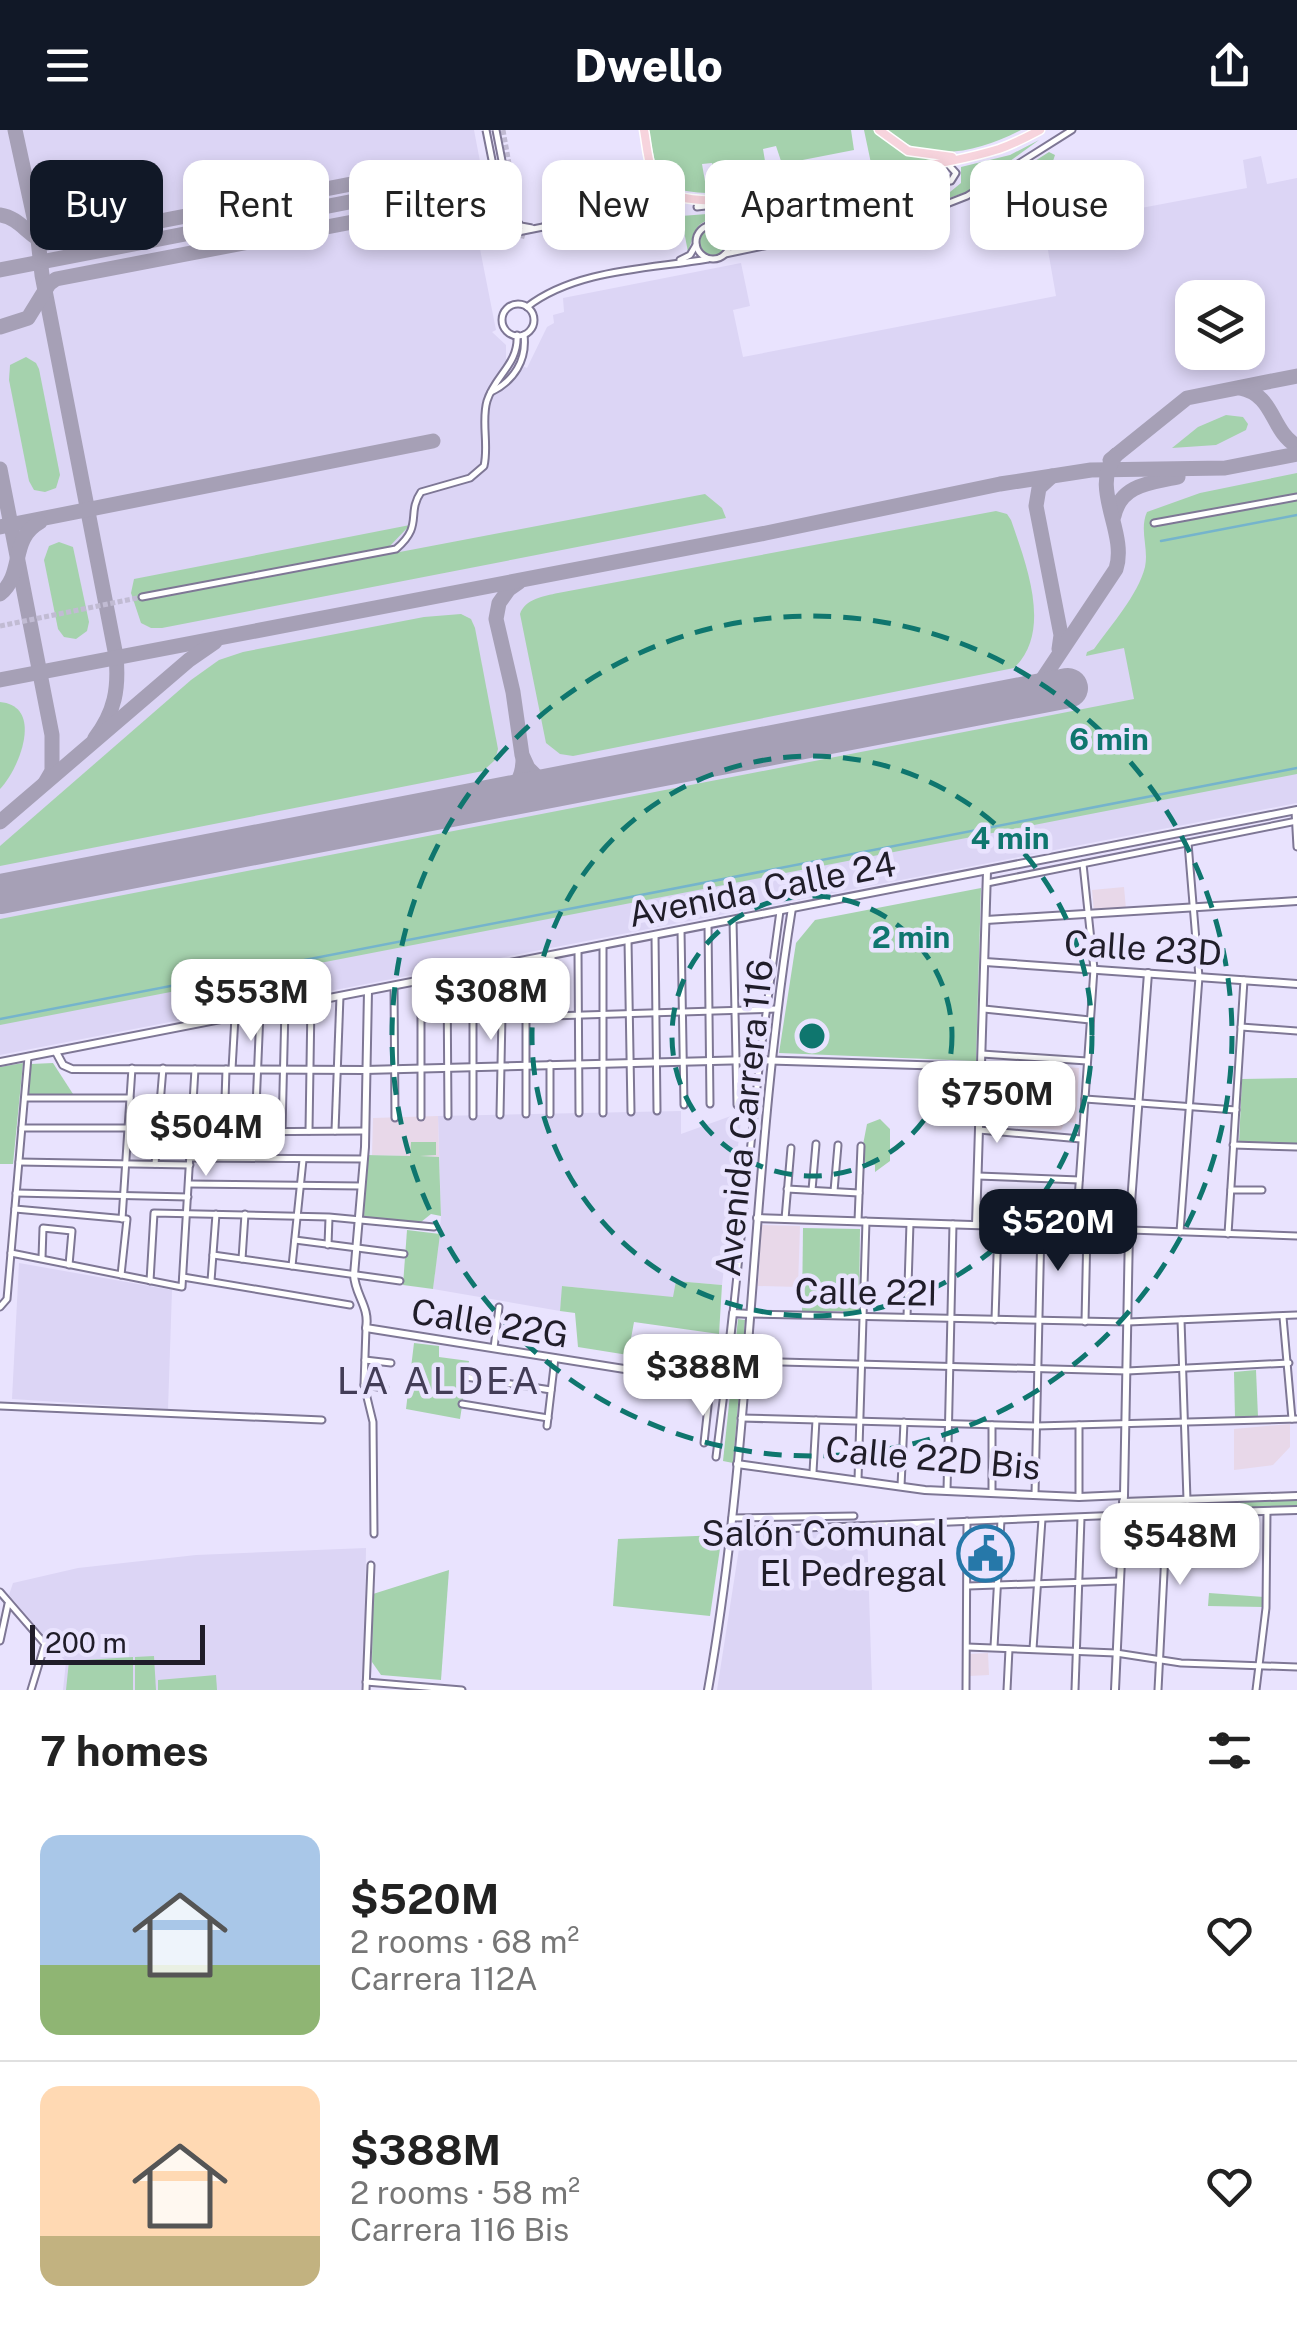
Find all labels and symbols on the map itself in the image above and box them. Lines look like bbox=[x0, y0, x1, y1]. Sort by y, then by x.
text: 6 min bbox=[1069, 721, 1149, 757]
text: 4 min bbox=[970, 820, 1050, 856]
street label: Avenida Calle 24 bbox=[625, 843, 899, 935]
text: 2 min bbox=[872, 919, 950, 955]
street label: Calle 23D bbox=[1063, 922, 1223, 974]
street label: Avenida Carrera 116 bbox=[707, 957, 781, 1279]
pin: $308M bbox=[421, 958, 561, 1043]
pin: $553M bbox=[181, 959, 321, 1044]
centre of rings bbox=[794, 1018, 830, 1054]
pin: $750M bbox=[927, 1061, 1067, 1146]
pin: $504M bbox=[136, 1094, 276, 1179]
pin: $520M bbox=[988, 1189, 1128, 1274]
street label: Calle 22I bbox=[794, 1270, 938, 1314]
street label: Calle 22G bbox=[409, 1290, 571, 1356]
pin: $388M bbox=[633, 1334, 773, 1419]
district label: LA ALDEA bbox=[337, 1358, 541, 1403]
street label: Calle 22D Bis bbox=[824, 1428, 1042, 1488]
pin: $548M bbox=[1110, 1503, 1250, 1588]
place label: Salón Comunal El Pedregal bbox=[701, 1513, 947, 1594]
public building icon: Salón Comunal El Pedregal bbox=[956, 1523, 1016, 1583]
scale bar bbox=[30, 1620, 205, 1664]

